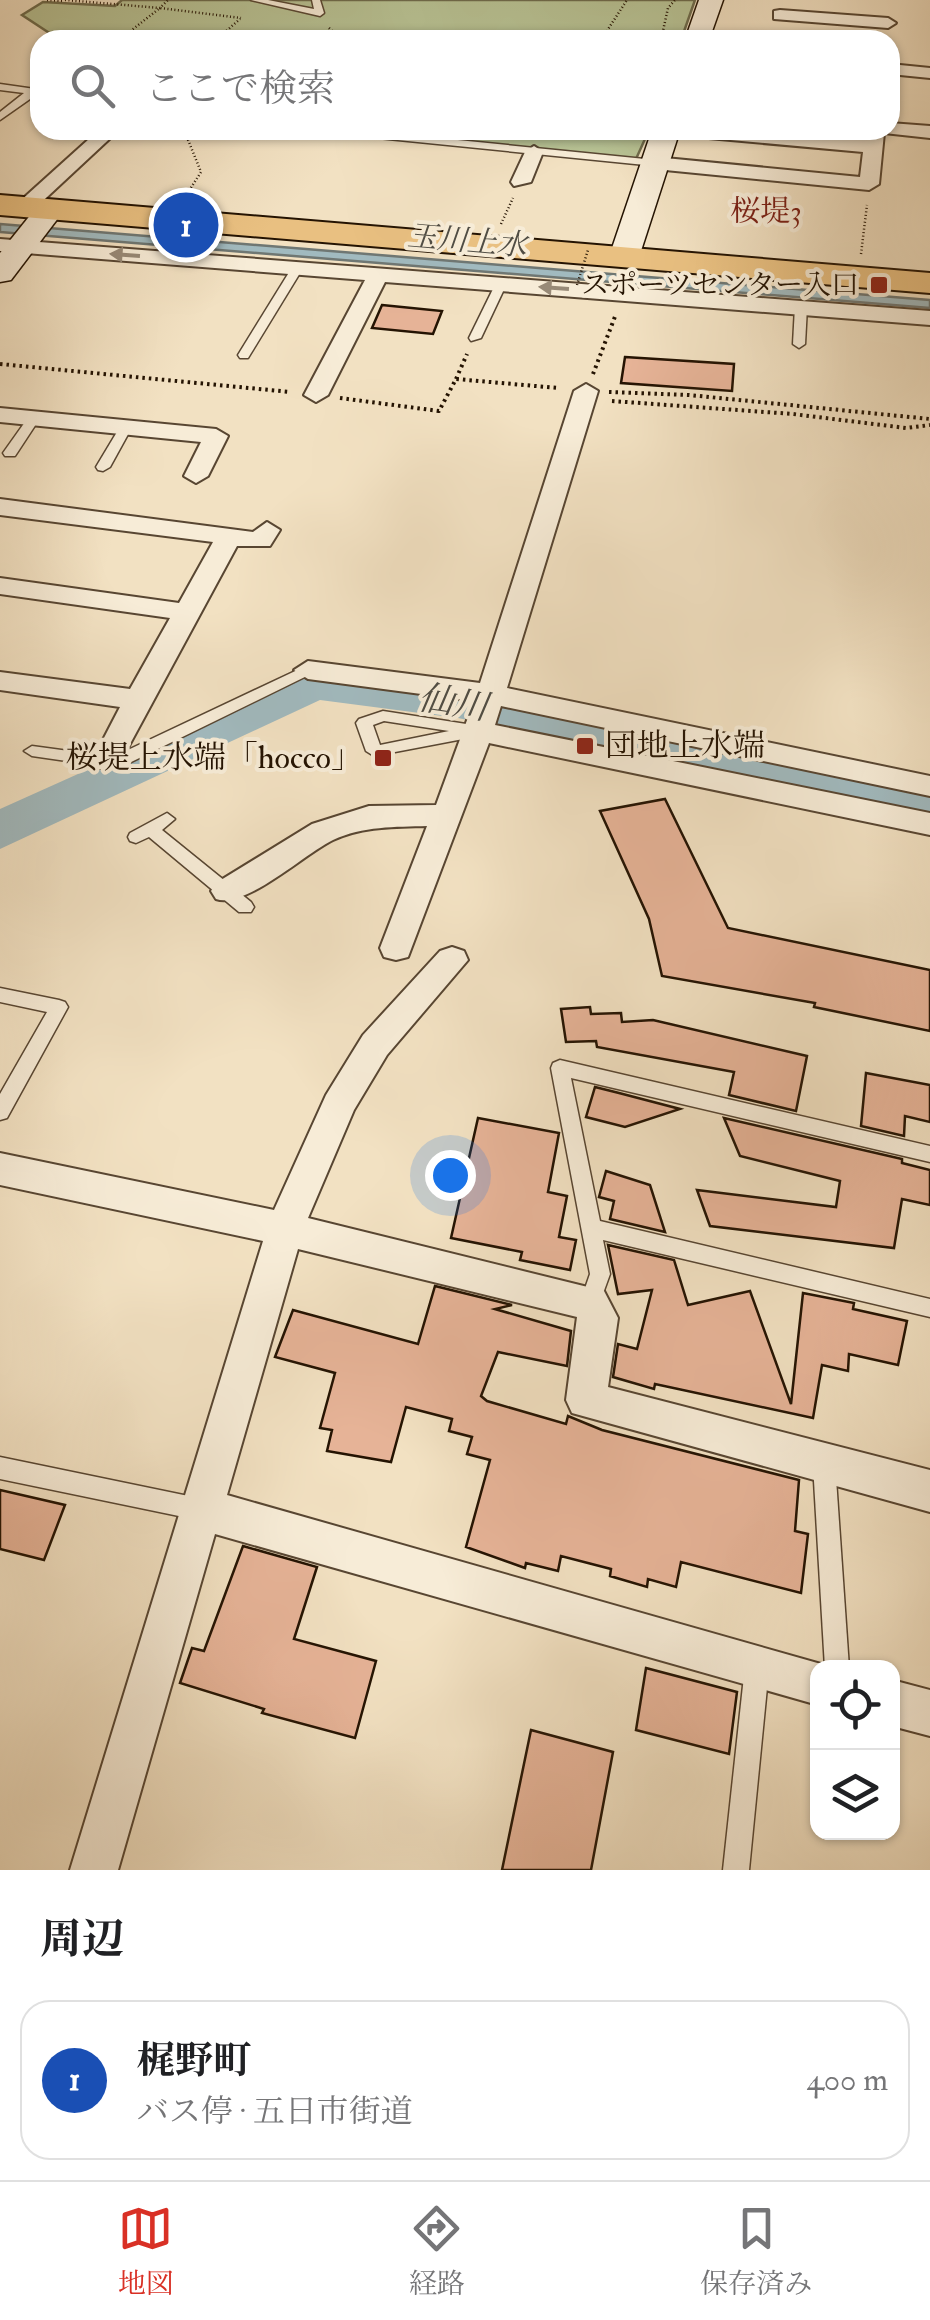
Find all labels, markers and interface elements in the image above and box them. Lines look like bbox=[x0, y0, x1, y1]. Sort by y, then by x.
search box bbox=[30, 30, 900, 140]
icon: search bbox=[65, 58, 120, 113]
text: ここで検索 bbox=[145, 65, 335, 113]
pin: 1 bbox=[154, 188, 218, 262]
district label: 桜堤3 bbox=[730, 193, 802, 230]
water label: 玉川上水 bbox=[406, 217, 531, 265]
one-way arrow bbox=[109, 246, 140, 262]
place label: スポーツセンター入口 bbox=[581, 268, 859, 303]
marker: スポーツセンター入口 bbox=[868, 274, 890, 296]
one-way arrow bbox=[537, 280, 569, 296]
water label: 仙川 bbox=[415, 676, 495, 731]
place label: 団地上水端 bbox=[605, 726, 765, 766]
marker: 団地上水端 bbox=[574, 735, 596, 757]
place label: 桜堤上水端「hocco」 bbox=[66, 738, 363, 778]
marker: 桜堤上水端「hocco」 bbox=[372, 747, 394, 769]
your location bbox=[425, 1150, 476, 1201]
map controls bbox=[810, 1660, 900, 1840]
button: locate bbox=[810, 1660, 900, 1750]
button: layers bbox=[810, 1750, 900, 1840]
text: 周辺 bbox=[40, 1914, 124, 1966]
text: 梶野町 bbox=[137, 2037, 251, 2085]
text: 1 bbox=[69, 2060, 80, 2100]
text: 400 m bbox=[806, 2060, 888, 2100]
text: バス停 · 五日市街道 bbox=[137, 2092, 413, 2132]
tab: 地図 bbox=[118, 2201, 174, 2302]
tab: 経路 bbox=[409, 2201, 465, 2302]
tab: 保存済み bbox=[700, 2201, 812, 2302]

